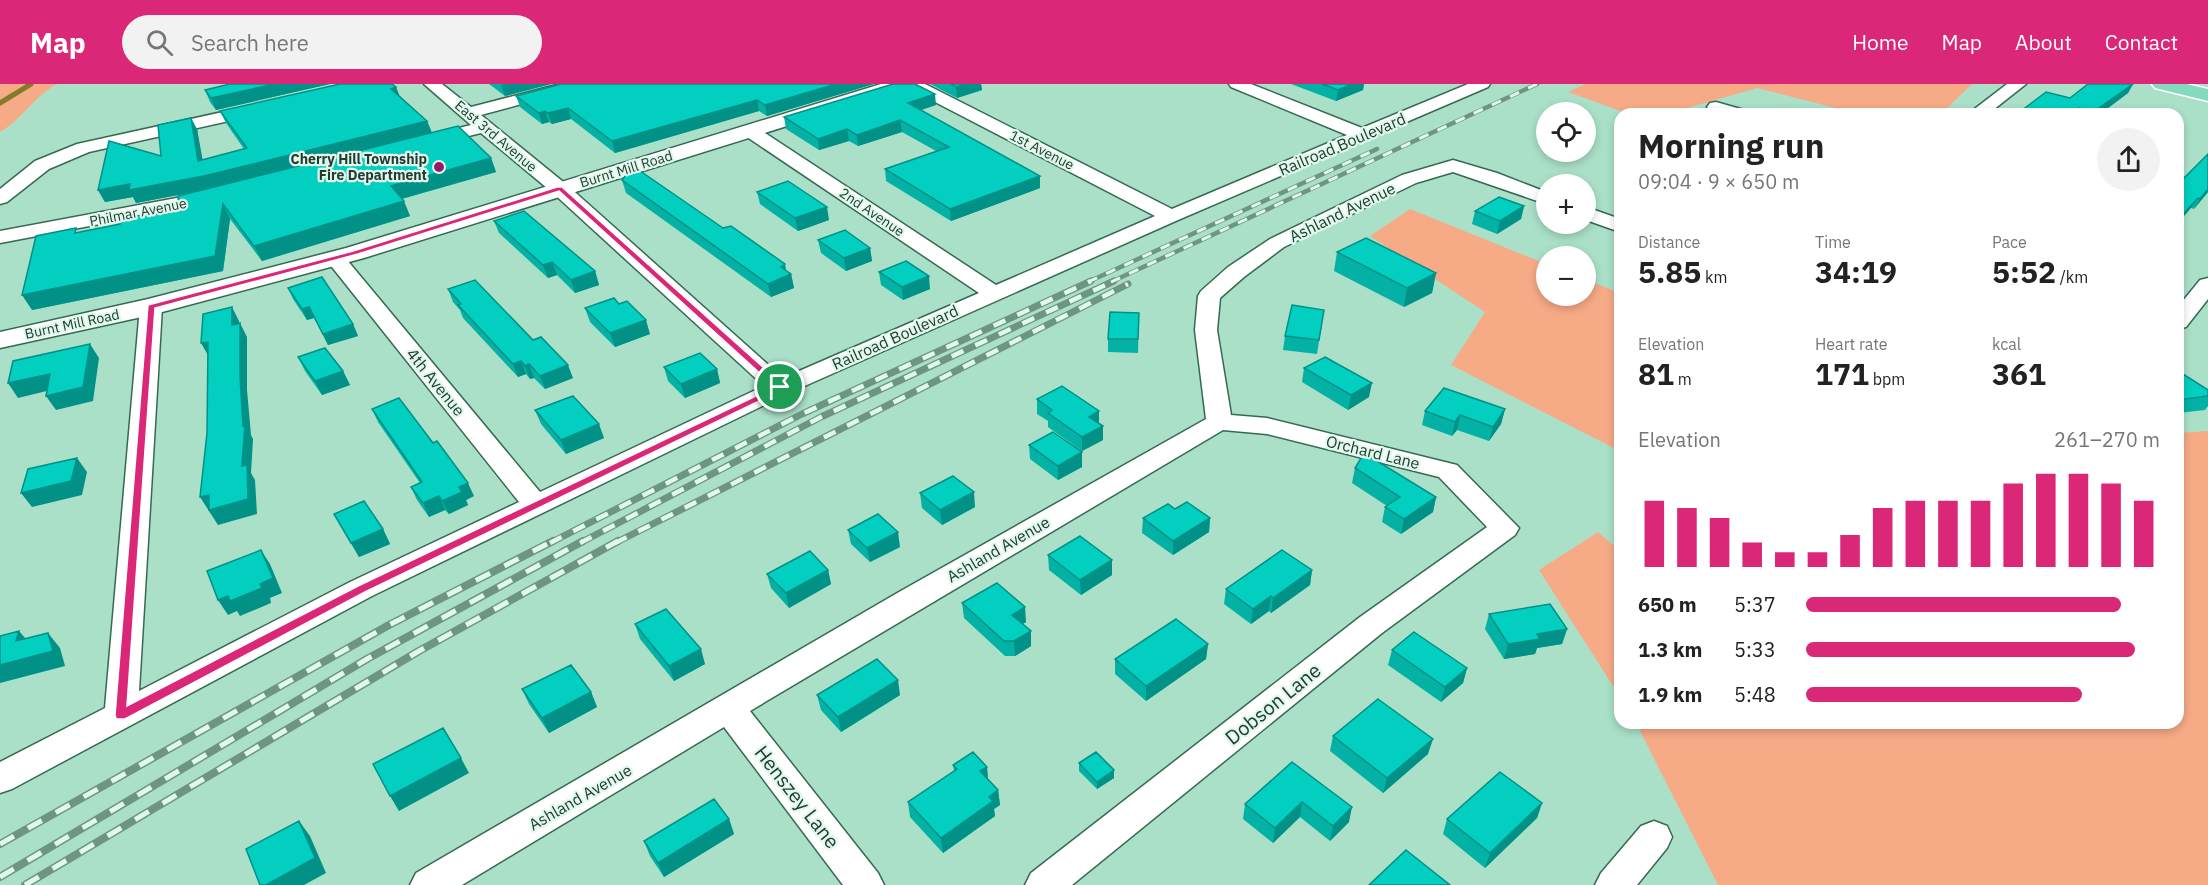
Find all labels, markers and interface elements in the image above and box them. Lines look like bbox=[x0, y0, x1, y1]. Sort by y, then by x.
search box bbox=[122, 15, 542, 69]
text: Map bbox=[30, 24, 86, 61]
icon: search bbox=[143, 26, 176, 59]
text: Search here bbox=[191, 28, 309, 57]
text: Home bbox=[1852, 28, 1909, 56]
text: Map bbox=[1942, 28, 1982, 56]
text: About bbox=[2015, 28, 2072, 56]
text: Contact bbox=[2105, 28, 2178, 56]
street label: East 3rd Avenue bbox=[451, 96, 541, 176]
map controls bbox=[1536, 102, 1596, 306]
button: locate bbox=[1536, 102, 1596, 162]
street label: Railroad Boulevard bbox=[1275, 108, 1409, 180]
text: Morning run bbox=[1638, 124, 1824, 167]
street label: 1st Avenue bbox=[1007, 126, 1078, 174]
button: share bbox=[2097, 128, 2160, 191]
street label: Burnt Mill Road bbox=[577, 146, 675, 192]
place label: Cherry Hill Township Fire Department bbox=[291, 150, 427, 184]
marker: Cherry Hill Township Fire Department bbox=[432, 160, 446, 174]
text: 09:04 · 9 × 650 m bbox=[1638, 168, 1799, 195]
button: + bbox=[1536, 174, 1596, 234]
street label: Ashland Avenue bbox=[1286, 178, 1399, 246]
street label: 2nd Avenue bbox=[836, 184, 908, 240]
street label: Philmar Avenue bbox=[88, 194, 188, 230]
text: Distance bbox=[1638, 232, 1700, 252]
text: Time bbox=[1815, 232, 1851, 252]
text: Pace bbox=[1992, 232, 2027, 252]
button: − bbox=[1536, 246, 1596, 306]
text: 5.85 bbox=[1638, 252, 1701, 291]
text: 34:19 bbox=[1815, 252, 1897, 291]
text: 5:52 bbox=[1992, 252, 2056, 291]
text: km bbox=[1701, 267, 1728, 287]
text: /km bbox=[2056, 267, 2088, 287]
street label: Railroad Boulevard bbox=[829, 300, 961, 374]
street label: Burnt Mill Road bbox=[23, 305, 121, 343]
text: Elevation bbox=[1638, 334, 1704, 354]
text: Heart rate bbox=[1815, 334, 1888, 354]
text: kcal bbox=[1992, 334, 2021, 354]
street label: 4th Avenue bbox=[403, 344, 470, 420]
text: 81 bbox=[1638, 354, 1674, 393]
text: 171 bbox=[1815, 354, 1869, 393]
text: 361 bbox=[1992, 354, 2046, 393]
pin bbox=[754, 361, 805, 412]
text: m bbox=[1674, 369, 1692, 389]
text: bpm bbox=[1869, 369, 1905, 389]
icon: arrive bbox=[763, 370, 796, 403]
text: Elevation bbox=[1638, 426, 1721, 453]
text: 261–270 m bbox=[2054, 426, 2160, 453]
street label: Orchard Lane bbox=[1324, 431, 1422, 473]
street label: Ashland Avenue bbox=[943, 511, 1053, 587]
text: 650 m bbox=[1638, 591, 1697, 618]
text: 5:37 bbox=[1734, 591, 1776, 618]
text: 1.3 km bbox=[1638, 636, 1702, 663]
text: 5:33 bbox=[1734, 636, 1776, 663]
street label: Dobson Lane bbox=[1219, 657, 1326, 751]
text: 1.9 km bbox=[1638, 681, 1702, 708]
text: 5:48 bbox=[1734, 681, 1776, 708]
street label: Henszey Lane bbox=[749, 740, 846, 854]
street label: Ashland Avenue bbox=[525, 759, 635, 835]

